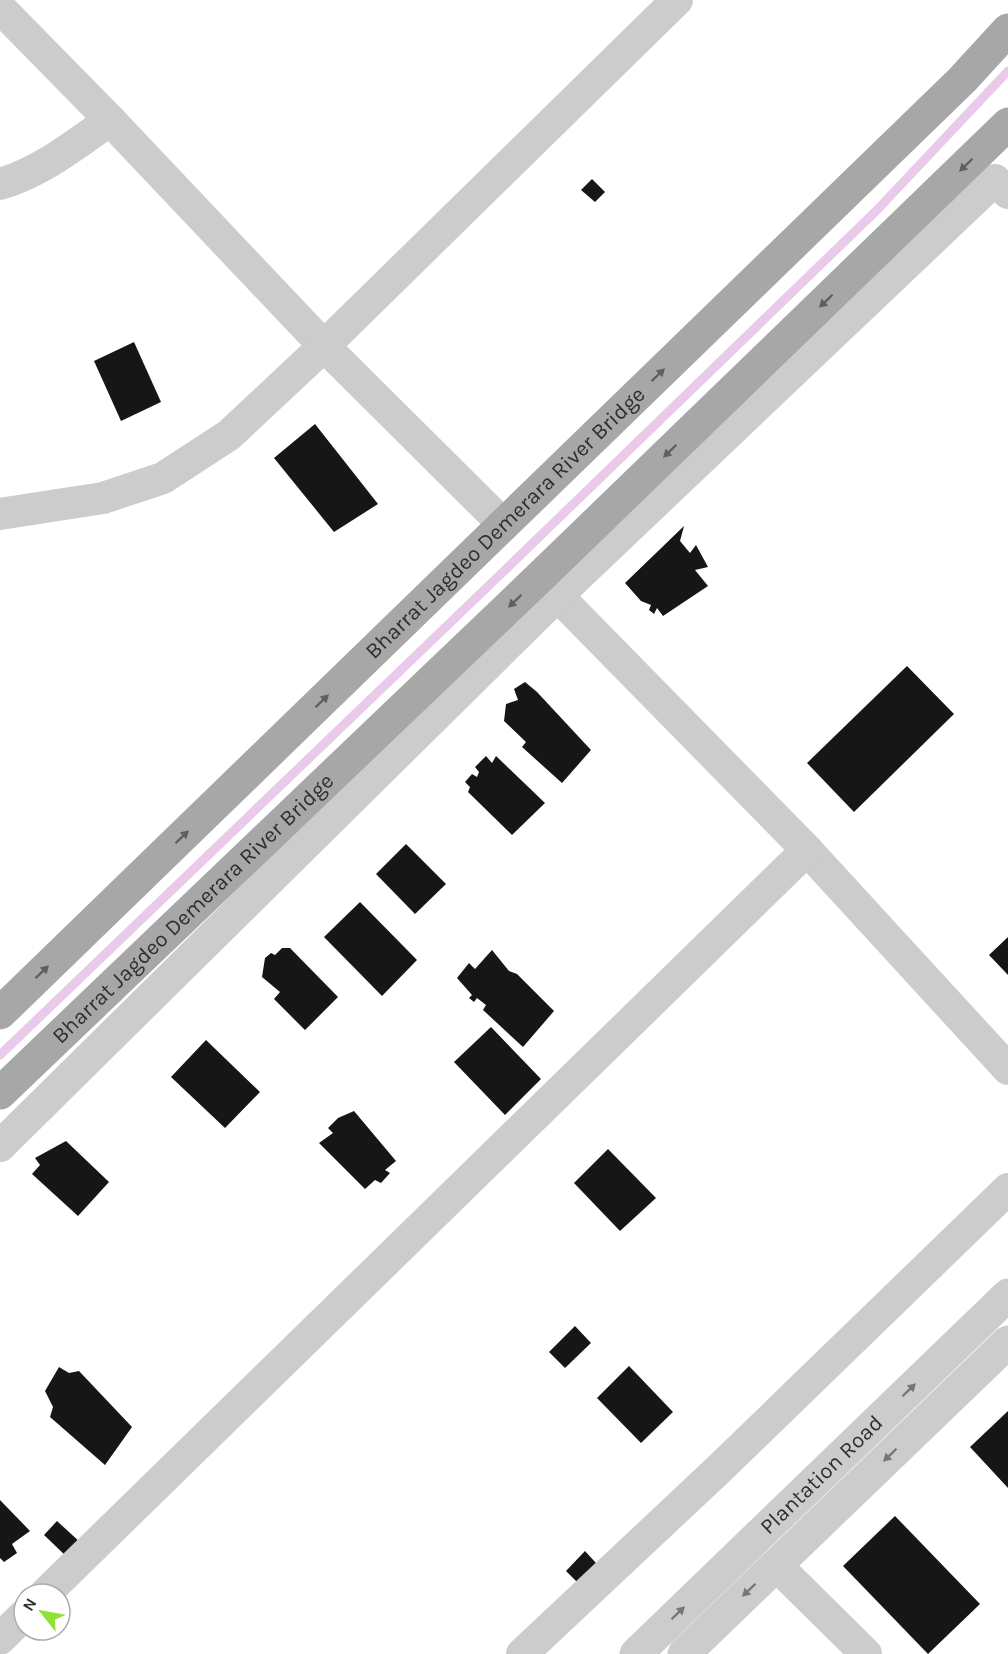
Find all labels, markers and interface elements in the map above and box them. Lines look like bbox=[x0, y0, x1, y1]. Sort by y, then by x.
one-way arrow bbox=[958, 158, 973, 172]
one-way arrow bbox=[819, 293, 833, 307]
one-way arrow bbox=[650, 369, 665, 382]
street label: Bharrat Jagdeo Demerara River Bridge bbox=[360, 381, 651, 664]
one-way arrow bbox=[664, 443, 678, 457]
one-way arrow bbox=[508, 593, 522, 607]
one-way arrow bbox=[314, 695, 329, 708]
street label: Bharrat Jagdeo Demerara River Bridge bbox=[47, 768, 339, 1049]
one-way arrow bbox=[175, 830, 189, 844]
one-way arrow bbox=[35, 966, 49, 980]
one-way arrow bbox=[902, 1384, 916, 1398]
street label: Plantation Road bbox=[755, 1410, 888, 1540]
one-way arrow bbox=[883, 1448, 898, 1461]
north arrow bbox=[12, 1582, 72, 1642]
one-way arrow bbox=[743, 1583, 757, 1597]
text: N bbox=[18, 1595, 41, 1614]
one-way arrow bbox=[671, 1607, 685, 1621]

